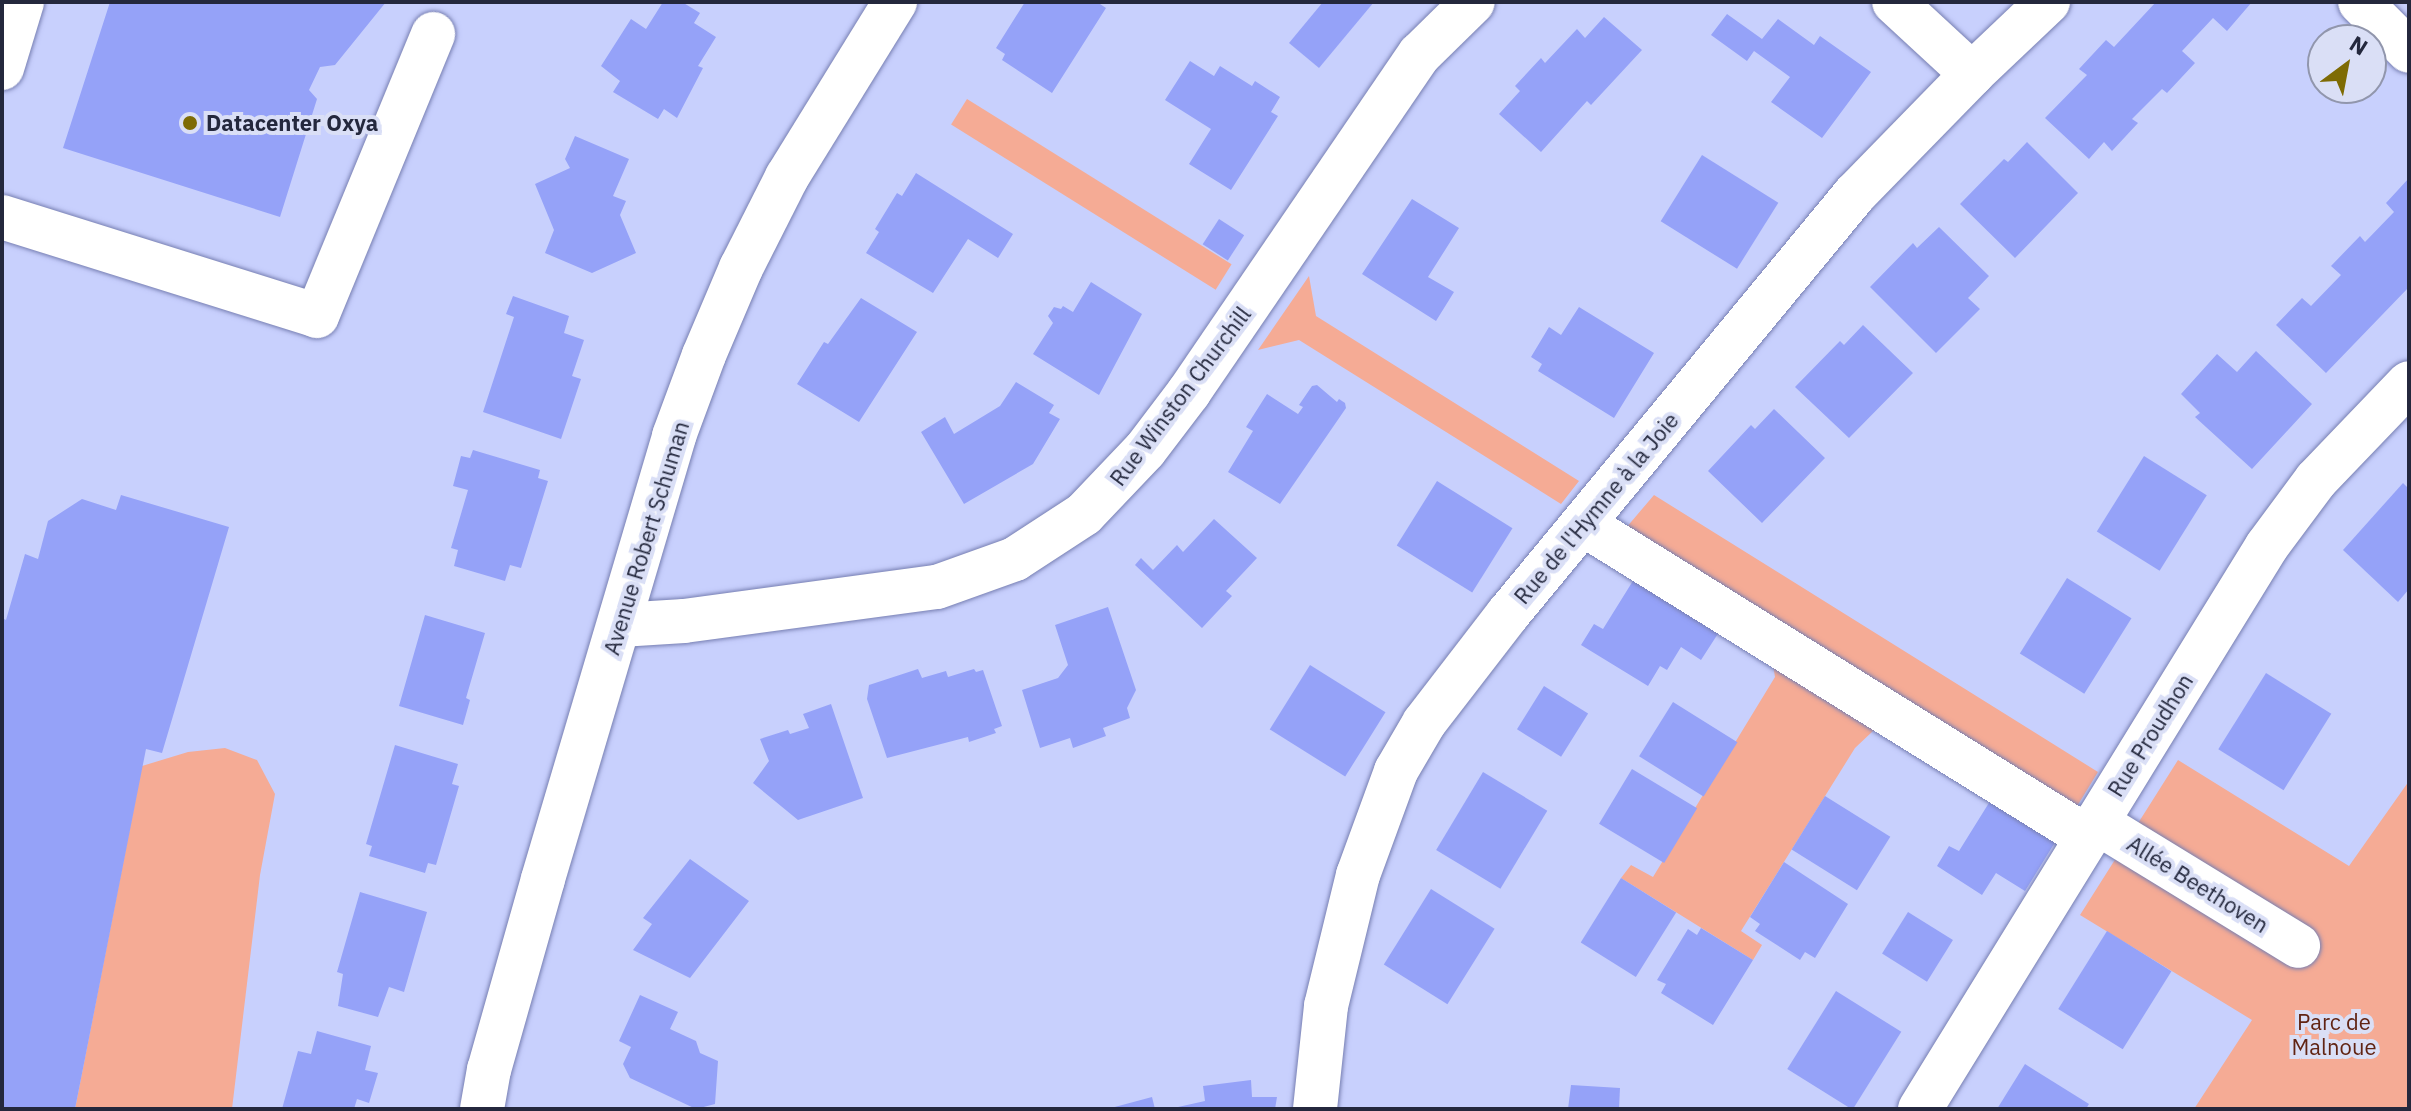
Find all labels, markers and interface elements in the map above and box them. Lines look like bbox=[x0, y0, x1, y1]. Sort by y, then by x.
north arrow bbox=[2307, 24, 2387, 104]
text: N bbox=[2344, 28, 2373, 61]
place label: Datacenter Oxya bbox=[206, 110, 378, 136]
marker: Datacenter Oxya bbox=[181, 114, 199, 132]
street label: Rue Winston Churchill bbox=[1104, 301, 1256, 491]
street label: Rue de l'Hymne à la Joie bbox=[1508, 407, 1684, 609]
street label: Avenue Robert Schuman bbox=[598, 418, 694, 658]
street label: Rue Proudhon bbox=[2102, 669, 2198, 801]
street label: Allée Beethoven bbox=[2123, 830, 2273, 938]
park label: Parc de Malnoue bbox=[2292, 1008, 2376, 1060]

